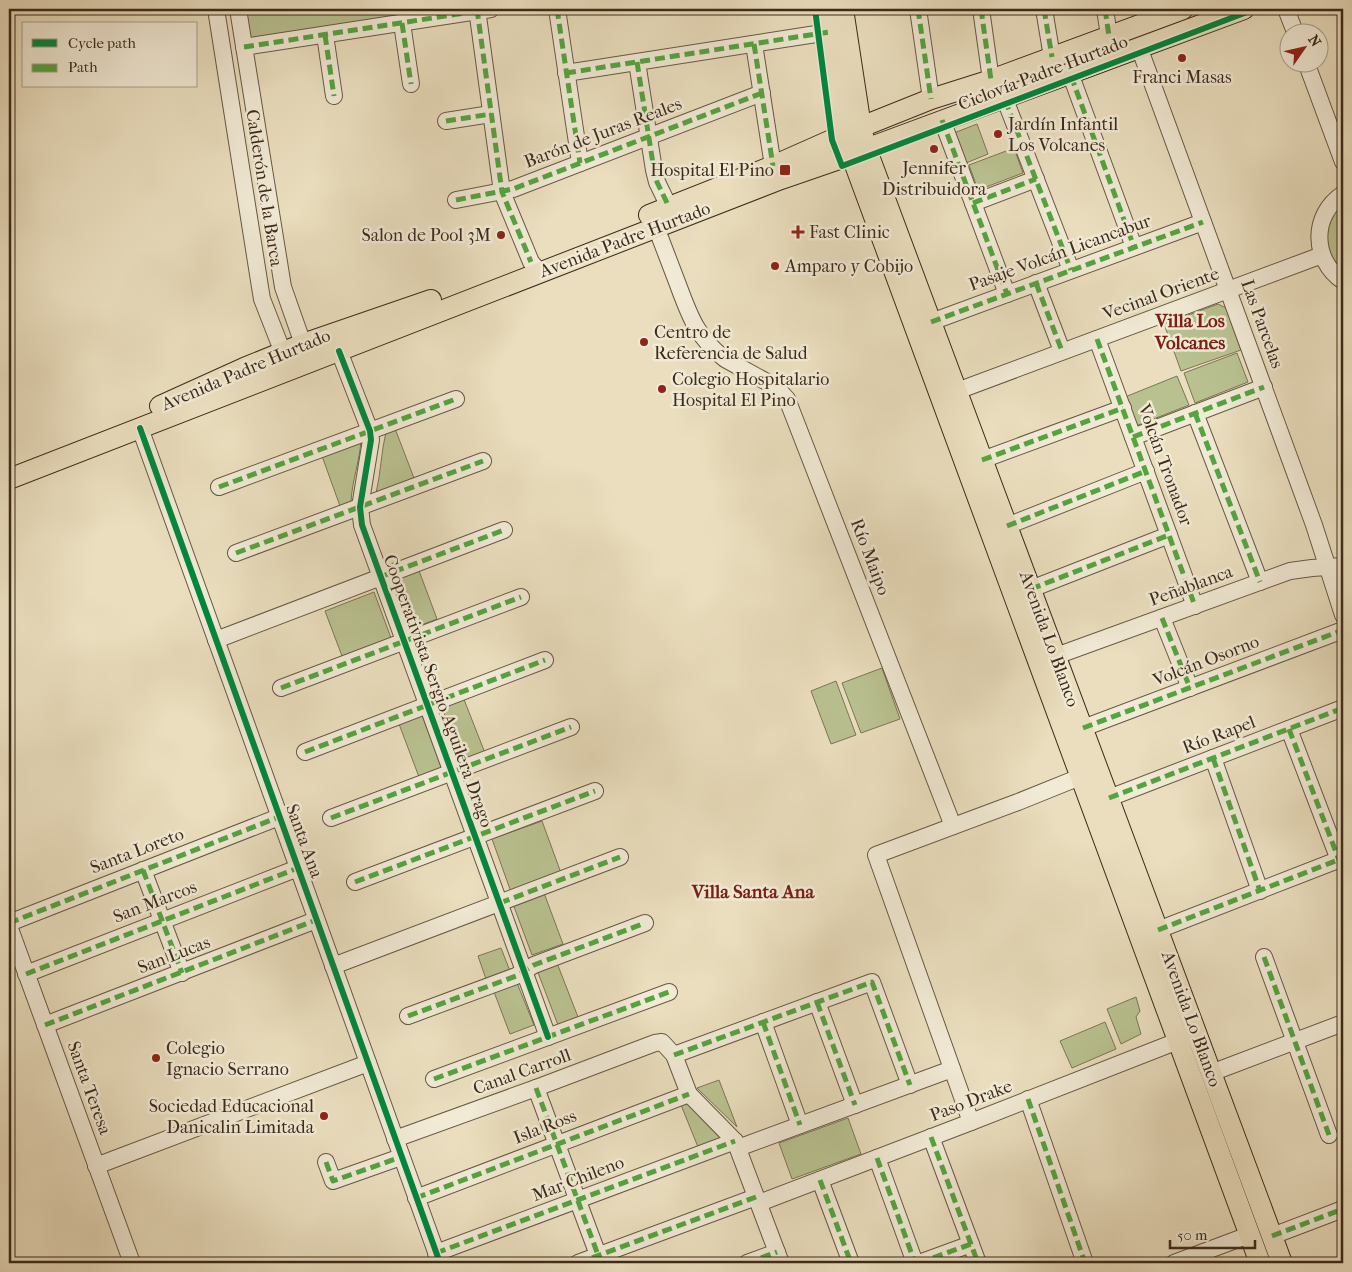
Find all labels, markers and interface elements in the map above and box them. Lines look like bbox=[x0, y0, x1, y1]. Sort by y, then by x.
legend bbox=[22, 22, 198, 88]
north arrow bbox=[1280, 22, 1330, 72]
street label: Ciclovía Padre Hurtado bbox=[955, 31, 1131, 115]
text: N bbox=[1304, 32, 1325, 50]
text: Cycle path bbox=[68, 34, 136, 52]
marker: Franci Masas bbox=[1176, 52, 1188, 64]
text: Path bbox=[68, 58, 98, 76]
place label: Franci Masas bbox=[1132, 67, 1232, 88]
street label: Barón de Juras Reales bbox=[521, 93, 685, 173]
street label: Calderón de la Barca bbox=[241, 108, 287, 269]
place label: Jardín Infantil Los Volcanes bbox=[1006, 114, 1118, 156]
marker: Jardín Infantil Los Volcanes bbox=[992, 128, 1004, 140]
marker: Jennifer Distribuidora bbox=[928, 143, 940, 155]
place label: Jennifer Distribuidora bbox=[882, 158, 987, 200]
place label: Hospital El Pino bbox=[650, 160, 774, 181]
marker: Hospital El Pino bbox=[778, 163, 792, 177]
street label: Avenida Padre Hurtado bbox=[536, 198, 713, 283]
street label: Pasaje Volcán Licancabur bbox=[966, 210, 1154, 296]
place label: Fast Clinic bbox=[809, 222, 890, 243]
place label: Salon de Pool 3M bbox=[361, 225, 491, 246]
marker: Fast Clinic bbox=[791, 225, 805, 239]
marker: Salon de Pool 3M bbox=[495, 229, 507, 241]
place label: Amparo y Cobijo bbox=[784, 256, 913, 277]
marker: Amparo y Cobijo bbox=[769, 260, 781, 272]
street label: Vecinal Oriente bbox=[1099, 263, 1222, 325]
street label: Las Parcelas bbox=[1236, 277, 1288, 372]
district label: Villa Los Volcanes bbox=[1154, 310, 1225, 354]
place label: Centro de Referencia de Salud bbox=[654, 322, 808, 364]
street label: Avenida Padre Hurtado bbox=[158, 325, 334, 415]
marker: Centro de Referencia de Salud bbox=[638, 336, 650, 348]
place label: Colegio Hospitalario Hospital El Pino bbox=[672, 369, 829, 411]
marker: Colegio Hospitalario Hospital El Pino bbox=[656, 383, 668, 395]
street label: Volcán Tronador bbox=[1133, 400, 1197, 529]
street label: Río Maipo bbox=[846, 516, 894, 598]
street label: Cooperativista Sergio Aguilera Drago bbox=[379, 552, 497, 830]
street label: Peñablanca bbox=[1146, 561, 1236, 611]
street label: Avenida Lo Blanco bbox=[1014, 567, 1083, 710]
street label: Volcán Osorno bbox=[1149, 631, 1262, 691]
street label: Río Rapel bbox=[1180, 711, 1258, 759]
street label: Santa Ana bbox=[281, 801, 327, 881]
street label: Santa Loreto bbox=[87, 824, 187, 878]
street label: San Marcos bbox=[110, 876, 200, 928]
district label: Villa Santa Ana bbox=[691, 881, 815, 903]
street label: San Lucas bbox=[135, 931, 213, 978]
street label: Avenida Lo Blanco bbox=[1156, 947, 1225, 1090]
place label: Colegio Ignacio Serrano bbox=[166, 1038, 289, 1080]
street label: Santa Teresa bbox=[62, 1039, 116, 1138]
street label: Canal Carroll bbox=[470, 1045, 574, 1099]
marker: Colegio Ignacio Serrano bbox=[150, 1052, 162, 1064]
street label: Paso Drake bbox=[927, 1076, 1015, 1126]
place label: Sociedad Educacional Danicalin Limitada bbox=[149, 1096, 315, 1138]
street label: Isla Ross bbox=[510, 1105, 580, 1149]
marker: Sociedad Educacional Danicalin Limitada bbox=[318, 1110, 330, 1122]
street label: Mar Chileno bbox=[529, 1152, 627, 1206]
scale bar bbox=[1170, 1217, 1254, 1249]
text: 50 m bbox=[1177, 1226, 1208, 1244]

